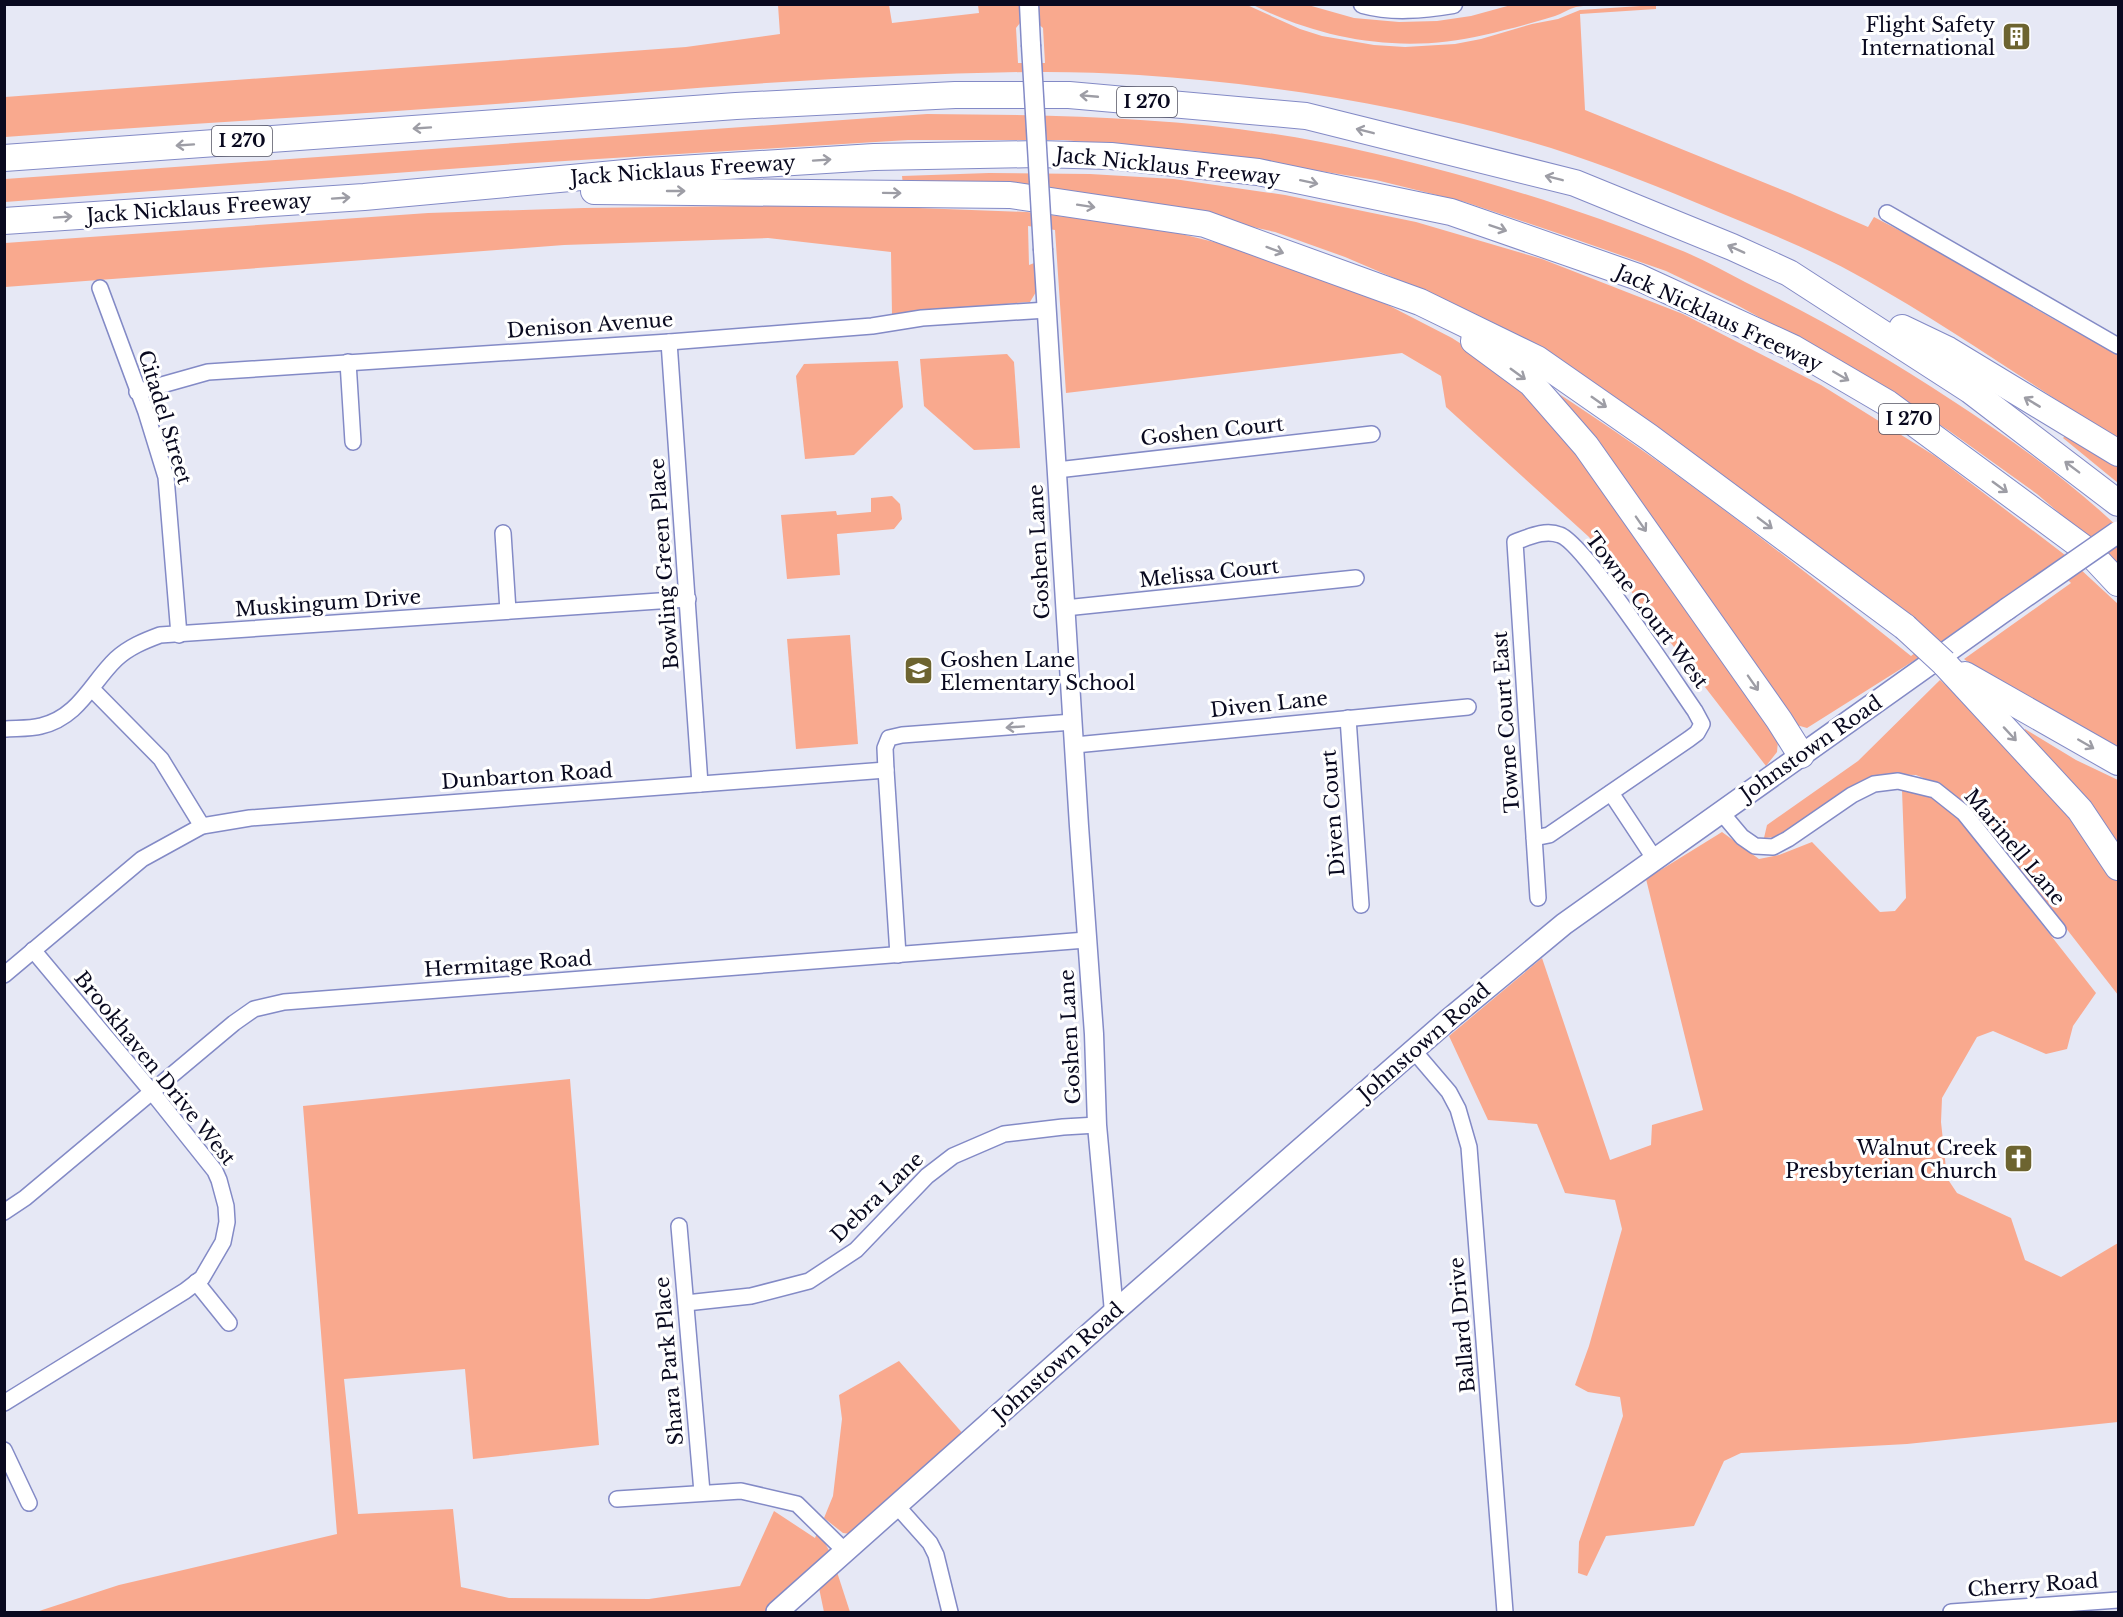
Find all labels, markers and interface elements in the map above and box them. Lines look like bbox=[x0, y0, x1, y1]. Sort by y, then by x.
place label: Flight Safety International bbox=[1861, 13, 1995, 60]
building icon: Flight Safety International bbox=[2000, 20, 2032, 52]
road number: I 270 bbox=[1117, 87, 1177, 117]
one-way arrow bbox=[1079, 90, 1099, 101]
one-way arrow bbox=[412, 123, 432, 134]
one-way arrow bbox=[1356, 124, 1375, 136]
road number: I 270 bbox=[212, 126, 272, 156]
one-way arrow bbox=[176, 140, 196, 151]
street label: Jack Nicklaus Freeway bbox=[1052, 142, 1282, 190]
street label: Jack Nicklaus Freeway bbox=[567, 150, 797, 190]
one-way arrow bbox=[811, 155, 831, 166]
one-way arrow bbox=[1545, 171, 1564, 183]
one-way arrow bbox=[1298, 177, 1318, 188]
one-way arrow bbox=[665, 186, 685, 197]
street label: Jack Nicklaus Freeway bbox=[83, 188, 313, 228]
one-way arrow bbox=[881, 188, 901, 199]
one-way arrow bbox=[331, 193, 351, 204]
one-way arrow bbox=[1076, 201, 1095, 212]
one-way arrow bbox=[52, 211, 72, 222]
one-way arrow bbox=[1488, 224, 1507, 235]
one-way arrow bbox=[1727, 242, 1745, 254]
one-way arrow bbox=[1265, 245, 1284, 256]
street label: Jack Nicklaus Freeway bbox=[1609, 258, 1827, 377]
street label: Denison Avenue bbox=[506, 307, 674, 343]
street label: Citadel Street bbox=[133, 347, 197, 487]
one-way arrow bbox=[1510, 367, 1526, 380]
one-way arrow bbox=[1832, 370, 1849, 382]
one-way arrow bbox=[2024, 395, 2041, 407]
one-way arrow bbox=[1590, 396, 1606, 408]
road number: I 270 bbox=[1879, 404, 1939, 434]
street label: Goshen Court bbox=[1139, 411, 1285, 450]
street label: Bowling Green Place bbox=[645, 457, 683, 671]
one-way arrow bbox=[2065, 461, 2081, 474]
one-way arrow bbox=[1992, 481, 2008, 493]
street label: Goshen Lane bbox=[1023, 484, 1055, 620]
one-way arrow bbox=[1635, 515, 1647, 531]
one-way arrow bbox=[1757, 517, 1773, 530]
street label: Towne Court West bbox=[1580, 527, 1714, 693]
street label: Melissa Court bbox=[1138, 554, 1281, 592]
street label: Muskingum Drive bbox=[234, 585, 422, 621]
street label: Towne Court East bbox=[1488, 630, 1524, 814]
place label: Goshen Lane Elementary School bbox=[940, 648, 1135, 695]
school or university icon: Goshen Lane Elementary School bbox=[903, 655, 935, 687]
one-way arrow bbox=[1747, 675, 1759, 691]
street label: Diven Lane bbox=[1209, 686, 1329, 722]
street label: Johnstown Road bbox=[1733, 690, 1886, 807]
one-way arrow bbox=[1005, 721, 1025, 732]
one-way arrow bbox=[2002, 727, 2017, 742]
one-way arrow bbox=[2077, 738, 2094, 750]
street label: Diven Court bbox=[1317, 749, 1349, 877]
street label: Dunbarton Road bbox=[440, 758, 614, 794]
street label: Marinell Lane bbox=[1959, 784, 2071, 910]
street label: Hermitage Road bbox=[423, 946, 593, 982]
street label: Brookhaven Drive West bbox=[69, 966, 241, 1170]
street label: Goshen Lane bbox=[1054, 969, 1086, 1105]
street label: Johnstown Road bbox=[1351, 978, 1495, 1108]
place label: Walnut Creek Presbyterian Church bbox=[1785, 1136, 1998, 1183]
church icon: Walnut Creek Presbyterian Church bbox=[2002, 1143, 2034, 1175]
street label: Debra Lane bbox=[826, 1147, 928, 1247]
street label: Ballard Drive bbox=[1444, 1256, 1480, 1394]
street label: Shara Park Place bbox=[650, 1276, 688, 1446]
street label: Johnstown Road bbox=[986, 1297, 1128, 1429]
street label: Cherry Road bbox=[1967, 1568, 2099, 1602]

